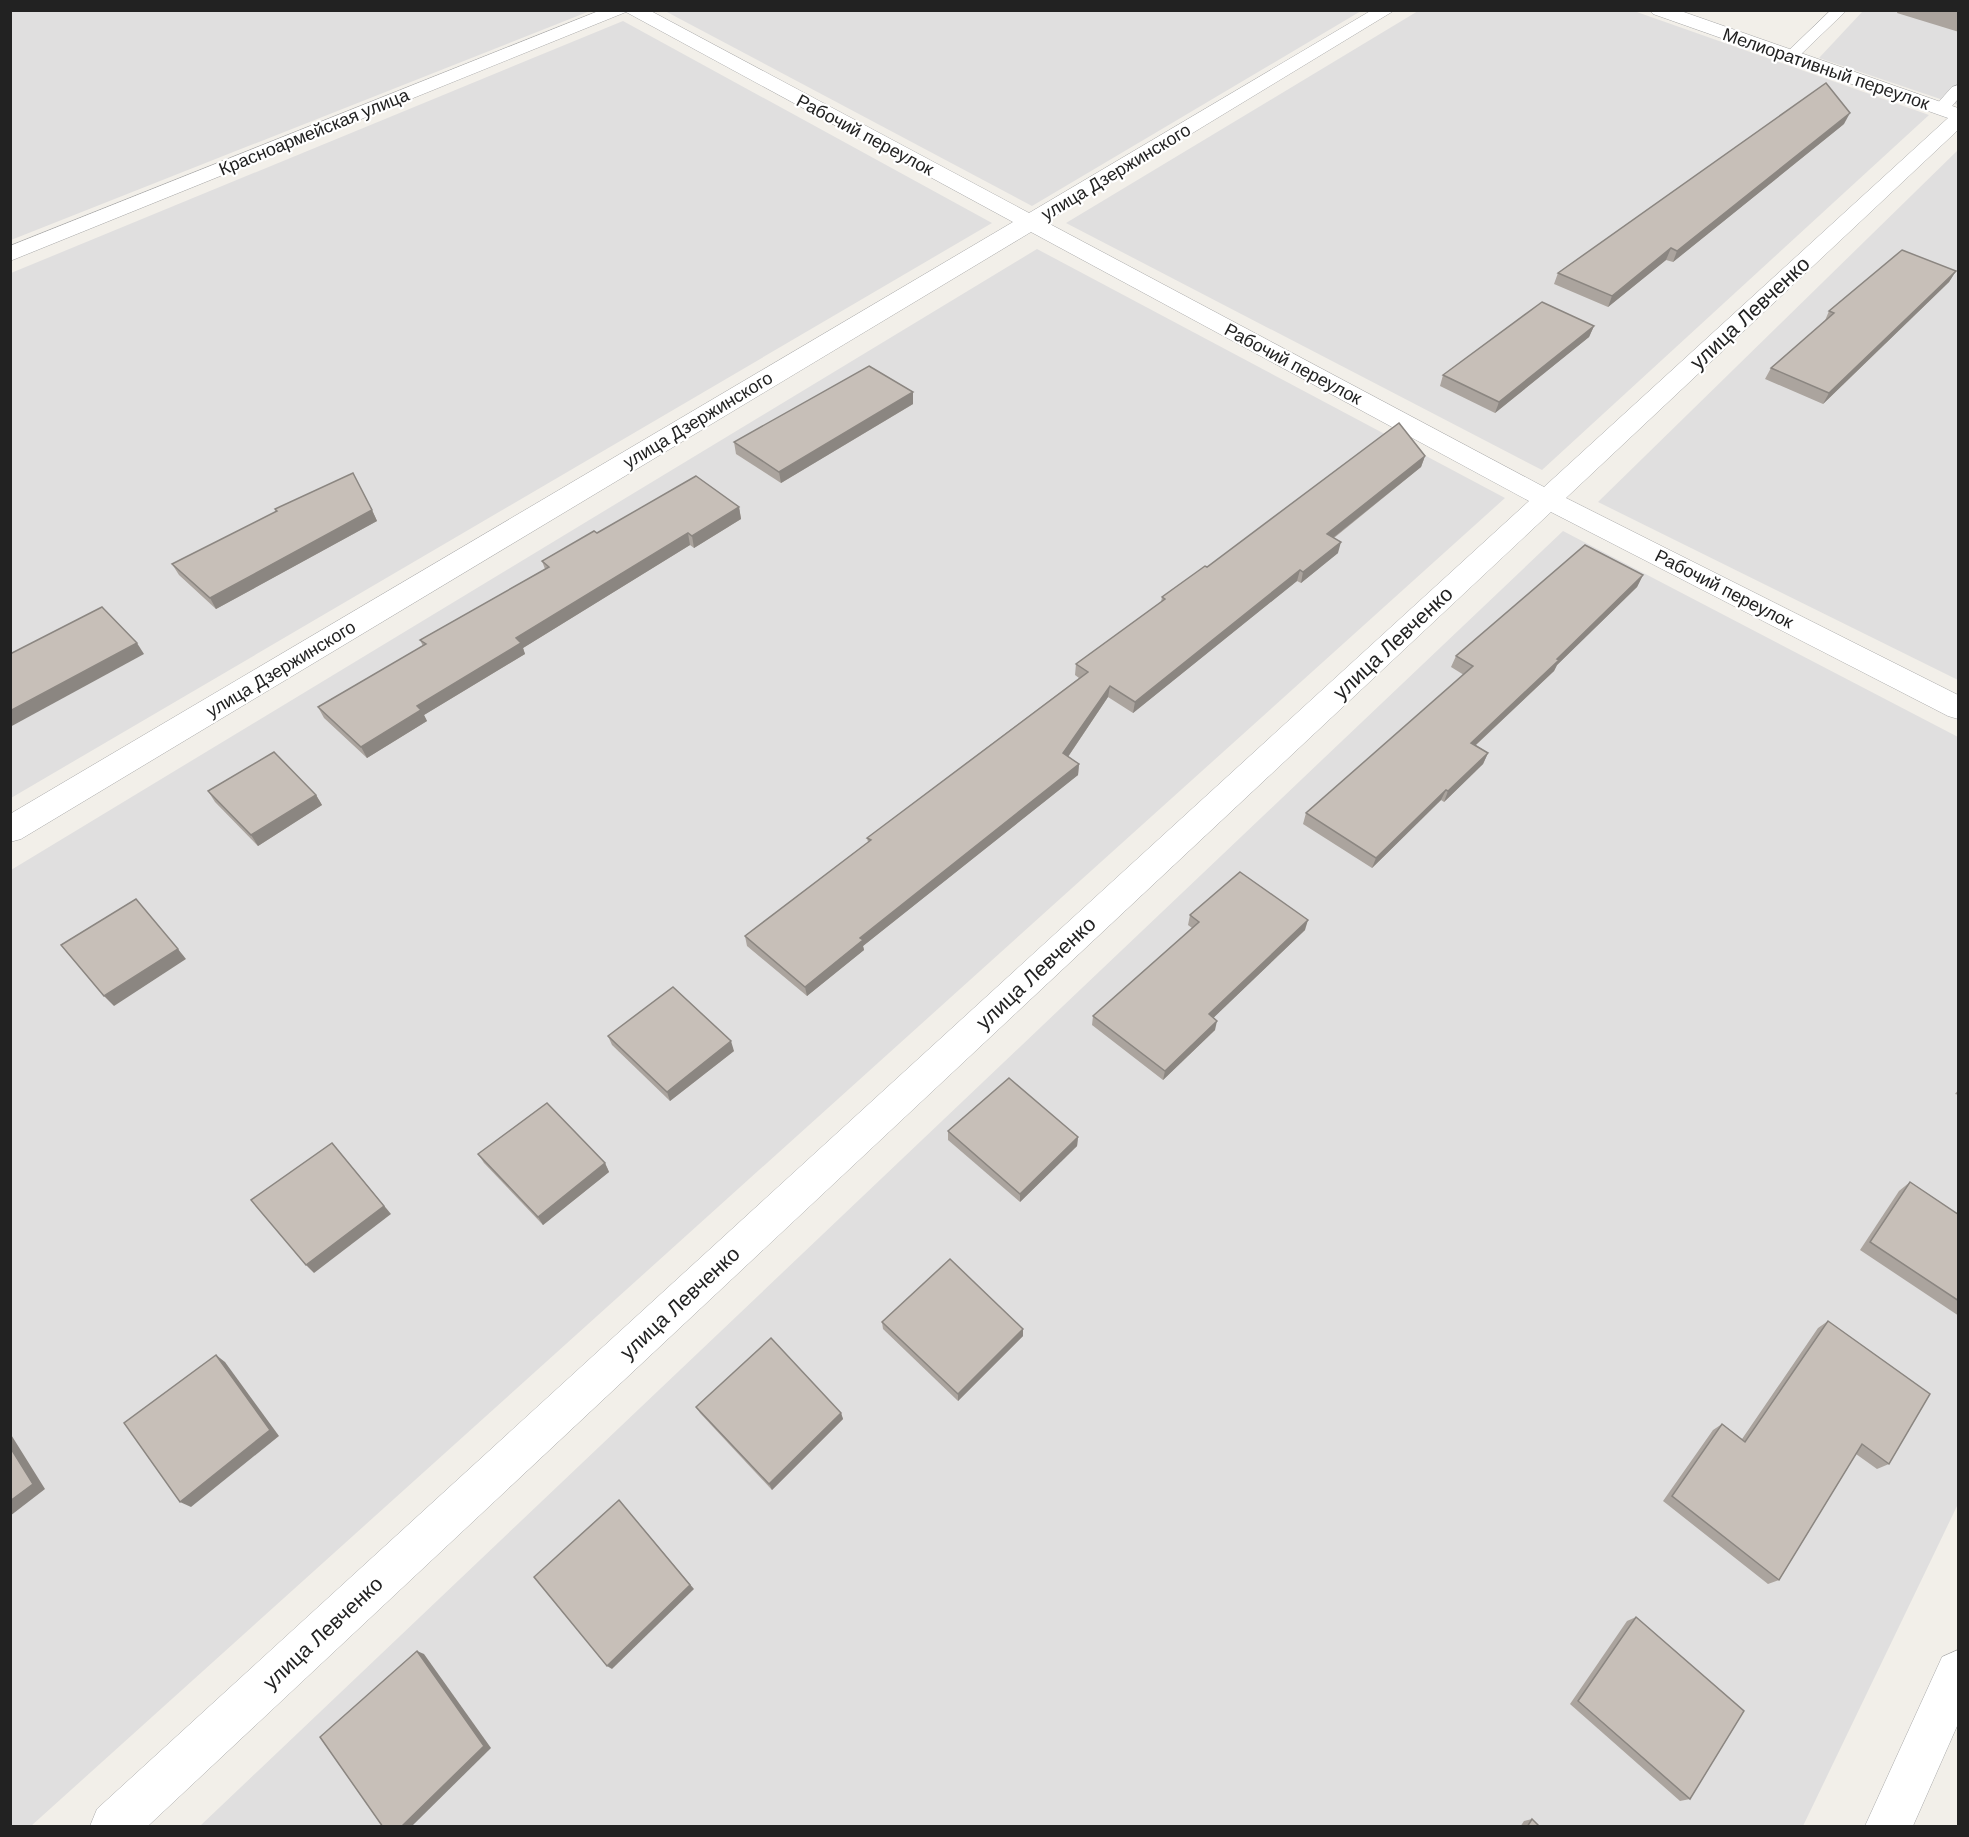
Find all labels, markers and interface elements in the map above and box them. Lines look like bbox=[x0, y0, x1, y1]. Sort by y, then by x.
street label: Мелиоративный переулок bbox=[1719, 22, 1933, 116]
street label: Красноармейская улица bbox=[215, 82, 414, 181]
street label: Рабочий переулок bbox=[792, 89, 938, 181]
street label: улица Дзержинского bbox=[1037, 118, 1195, 226]
street label: улица Левченко bbox=[1684, 250, 1816, 376]
street label: Рабочий переулок bbox=[1220, 318, 1366, 410]
street label: улица Дзержинского bbox=[619, 366, 777, 474]
street label: Рабочий переулок bbox=[1651, 544, 1797, 634]
street label: улица Левченко bbox=[1327, 580, 1459, 706]
street label: улица Дзержинского bbox=[202, 615, 360, 723]
street label: улица Левченко bbox=[970, 910, 1102, 1036]
street label: улица Левченко bbox=[614, 1240, 746, 1366]
street label: улица Левченко bbox=[257, 1570, 389, 1696]

